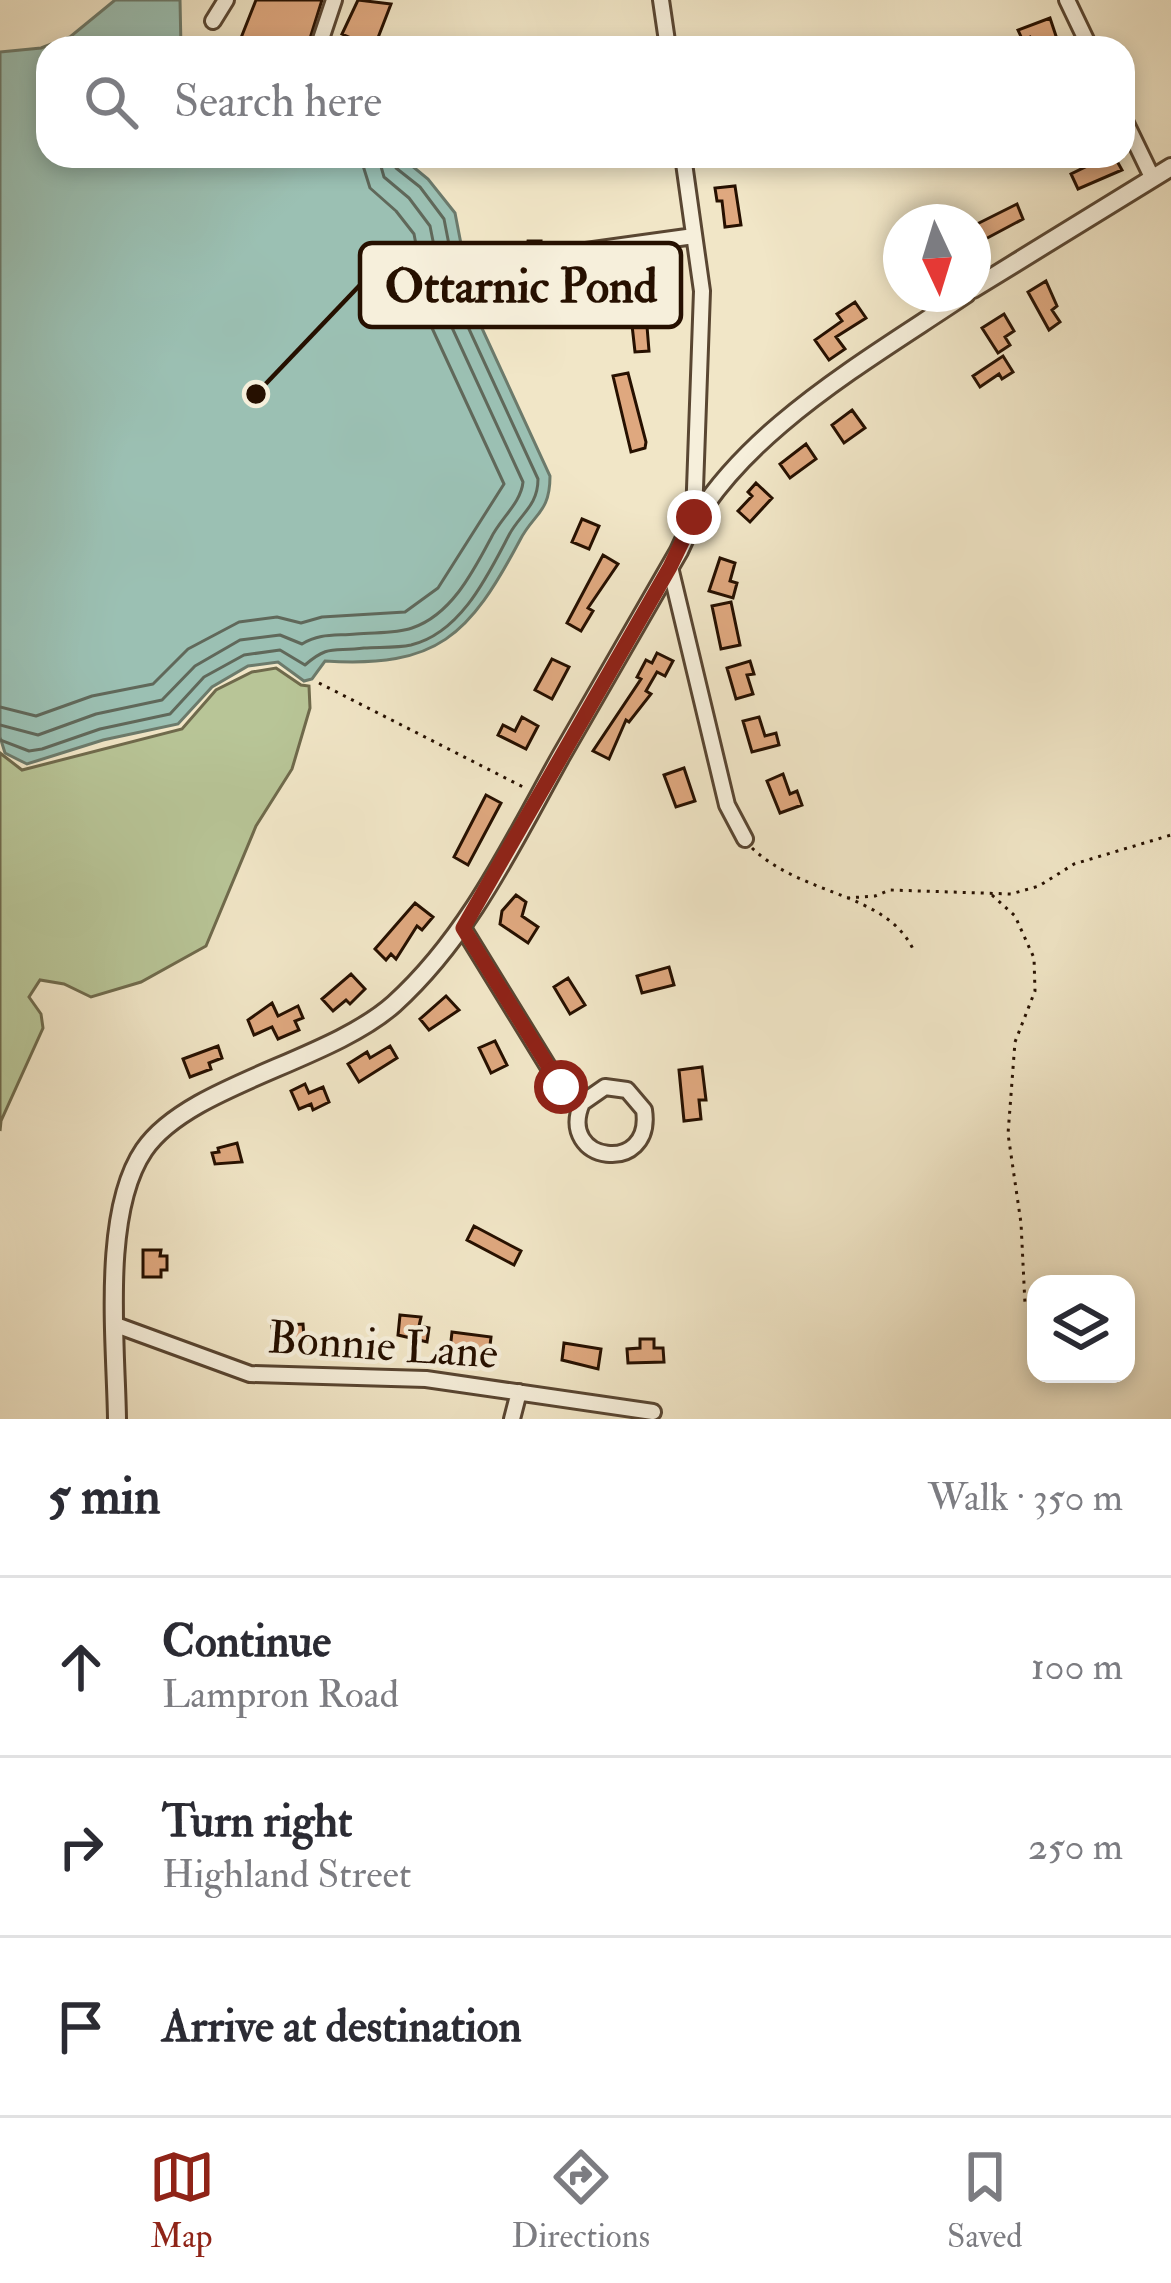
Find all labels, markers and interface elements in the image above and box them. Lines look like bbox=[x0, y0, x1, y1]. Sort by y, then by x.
search box bbox=[36, 36, 1135, 168]
icon: search bbox=[78, 69, 144, 135]
text: Search here bbox=[174, 74, 382, 130]
north arrow bbox=[883, 204, 991, 312]
callout: Ottarnic Pond bbox=[360, 243, 681, 327]
text: Ottarnic Pond bbox=[385, 257, 658, 317]
route end bbox=[667, 490, 721, 544]
route start bbox=[534, 1060, 588, 1114]
map controls bbox=[1027, 1275, 1135, 1383]
button: layers bbox=[1027, 1275, 1135, 1383]
street label: Bonnie Lane bbox=[266, 1310, 500, 1382]
text: 5 min bbox=[48, 1465, 161, 1529]
text: Walk · 350 m bbox=[928, 1473, 1123, 1522]
text: Continue bbox=[162, 1614, 331, 1670]
icon: ahead bbox=[48, 1634, 114, 1700]
text: 100 m bbox=[1031, 1642, 1123, 1691]
text: Lampron Road bbox=[162, 1670, 399, 1719]
text: Turn right bbox=[162, 1794, 352, 1850]
icon: right bbox=[48, 1814, 114, 1880]
text: 250 m bbox=[1028, 1822, 1123, 1871]
text: Highland Street bbox=[162, 1850, 411, 1899]
icon: arrive bbox=[48, 1994, 114, 2060]
text: Arrive at destination bbox=[162, 1999, 522, 2055]
tab: Map bbox=[149, 2144, 215, 2257]
tab: Directions bbox=[512, 2144, 650, 2257]
tab: Saved bbox=[947, 2144, 1022, 2257]

